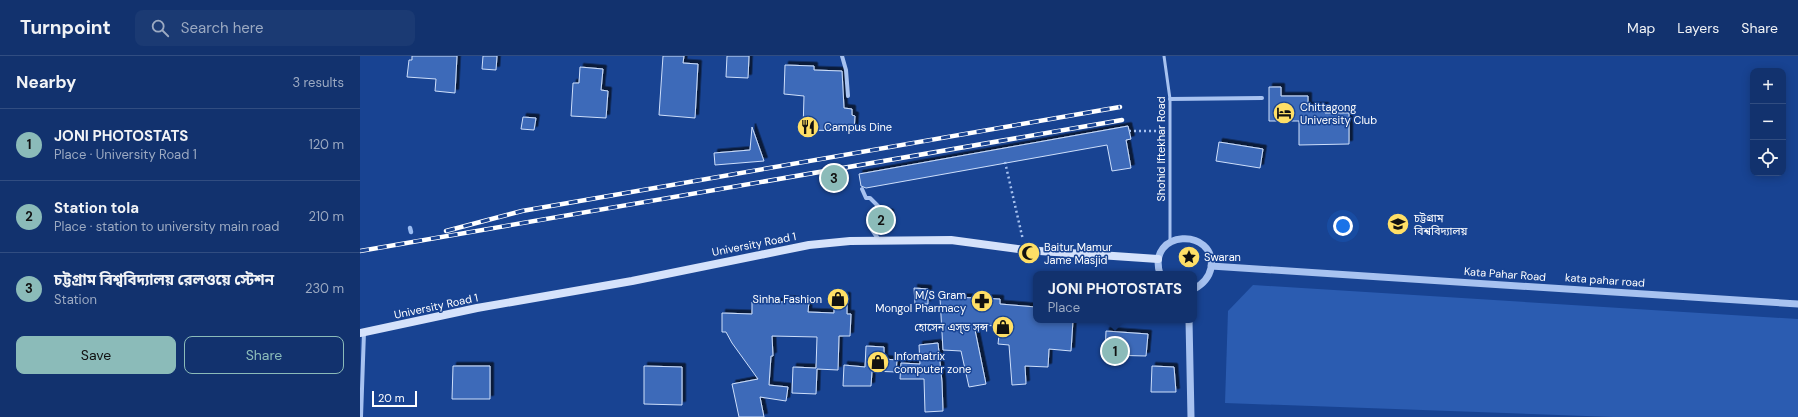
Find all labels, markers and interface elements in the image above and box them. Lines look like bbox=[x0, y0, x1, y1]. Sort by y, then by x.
search box bbox=[135, 10, 415, 46]
text: Turnpoint bbox=[20, 15, 111, 40]
icon: search bbox=[149, 17, 171, 39]
text: Search here bbox=[181, 18, 264, 38]
text: Map bbox=[1627, 19, 1655, 37]
text: Layers bbox=[1677, 19, 1719, 37]
text: Share bbox=[1741, 19, 1778, 37]
map controls bbox=[1750, 68, 1786, 176]
button: + bbox=[1750, 68, 1786, 104]
text: Nearby bbox=[16, 71, 76, 93]
text: 3 results bbox=[292, 74, 344, 91]
street label: Shohid Iftekhar Road bbox=[1154, 96, 1168, 202]
hotel icon: Chittagong University Club bbox=[1271, 100, 1297, 126]
place label: Chittagong University Club bbox=[1300, 100, 1377, 127]
button: − bbox=[1750, 104, 1786, 140]
restaurant icon: Campus Dine bbox=[795, 114, 821, 140]
place label: Campus Dine bbox=[824, 120, 892, 134]
text: JONI PHOTOSTATS bbox=[54, 126, 188, 146]
text: 1 bbox=[27, 136, 31, 153]
text: 120 m bbox=[309, 136, 344, 153]
button: locate bbox=[1750, 140, 1786, 176]
text: Place · University Road 1 bbox=[54, 146, 197, 163]
pin: 3 bbox=[821, 163, 847, 193]
text: Station tola bbox=[54, 198, 139, 218]
pin: 2 bbox=[868, 205, 894, 235]
text: 2 bbox=[25, 208, 33, 225]
text: 210 m bbox=[309, 208, 344, 225]
school or university icon: চট্টগ্রাম বিশ্ববিদ্যালয় bbox=[1385, 211, 1411, 237]
place label: চট্টগ্রাম বিশ্ববিদ্যালয় bbox=[1413, 211, 1467, 238]
your location bbox=[1333, 216, 1353, 236]
text: Place · station to university main road bbox=[54, 218, 279, 235]
street label: University Road 1 bbox=[711, 229, 797, 259]
mosque icon: Baitur Mamur Jame Masjid bbox=[1016, 240, 1042, 266]
place label: Baitur Mamur Jame Masjid bbox=[1044, 240, 1112, 267]
place icon: Swaran bbox=[1176, 244, 1202, 270]
place label: Swaran bbox=[1204, 250, 1241, 264]
street label: Kata Pahar Road bbox=[1463, 264, 1547, 284]
text: চট্টগ্রাম বিশ্ববিদ্যালয় রেলওয়ে স্টেশন bbox=[54, 270, 274, 290]
street label: kata pahar road bbox=[1565, 270, 1645, 290]
popup bbox=[1033, 271, 1197, 323]
text: JONI PHOTOSTATS bbox=[1048, 279, 1182, 299]
text: 3 bbox=[25, 280, 33, 297]
text: 230 m bbox=[305, 280, 344, 297]
shop icon: Sinha Fashion bbox=[825, 286, 851, 312]
place label: M/S Gram Mongol Pharmacy bbox=[875, 288, 966, 315]
pharmacy icon: M/S Gram Mongol Pharmacy bbox=[969, 288, 995, 314]
street label: University Road 1 bbox=[393, 290, 479, 322]
text: Station bbox=[54, 291, 97, 308]
place label: Sinha Fashion bbox=[753, 292, 822, 306]
text: Place bbox=[1048, 299, 1080, 316]
shop icon: হোসেন এস্ড সন্স bbox=[990, 314, 1016, 340]
place label: হোসেন এস্ড সন্স bbox=[914, 320, 989, 335]
button: Save bbox=[16, 336, 176, 374]
button: Share bbox=[184, 336, 344, 374]
pin: 1 bbox=[1102, 336, 1128, 366]
shop icon: Infomatrix computer zone bbox=[865, 349, 891, 375]
place label: Infomatrix computer zone bbox=[894, 349, 971, 376]
scale bar bbox=[372, 389, 417, 408]
text: 20 m bbox=[378, 391, 404, 405]

